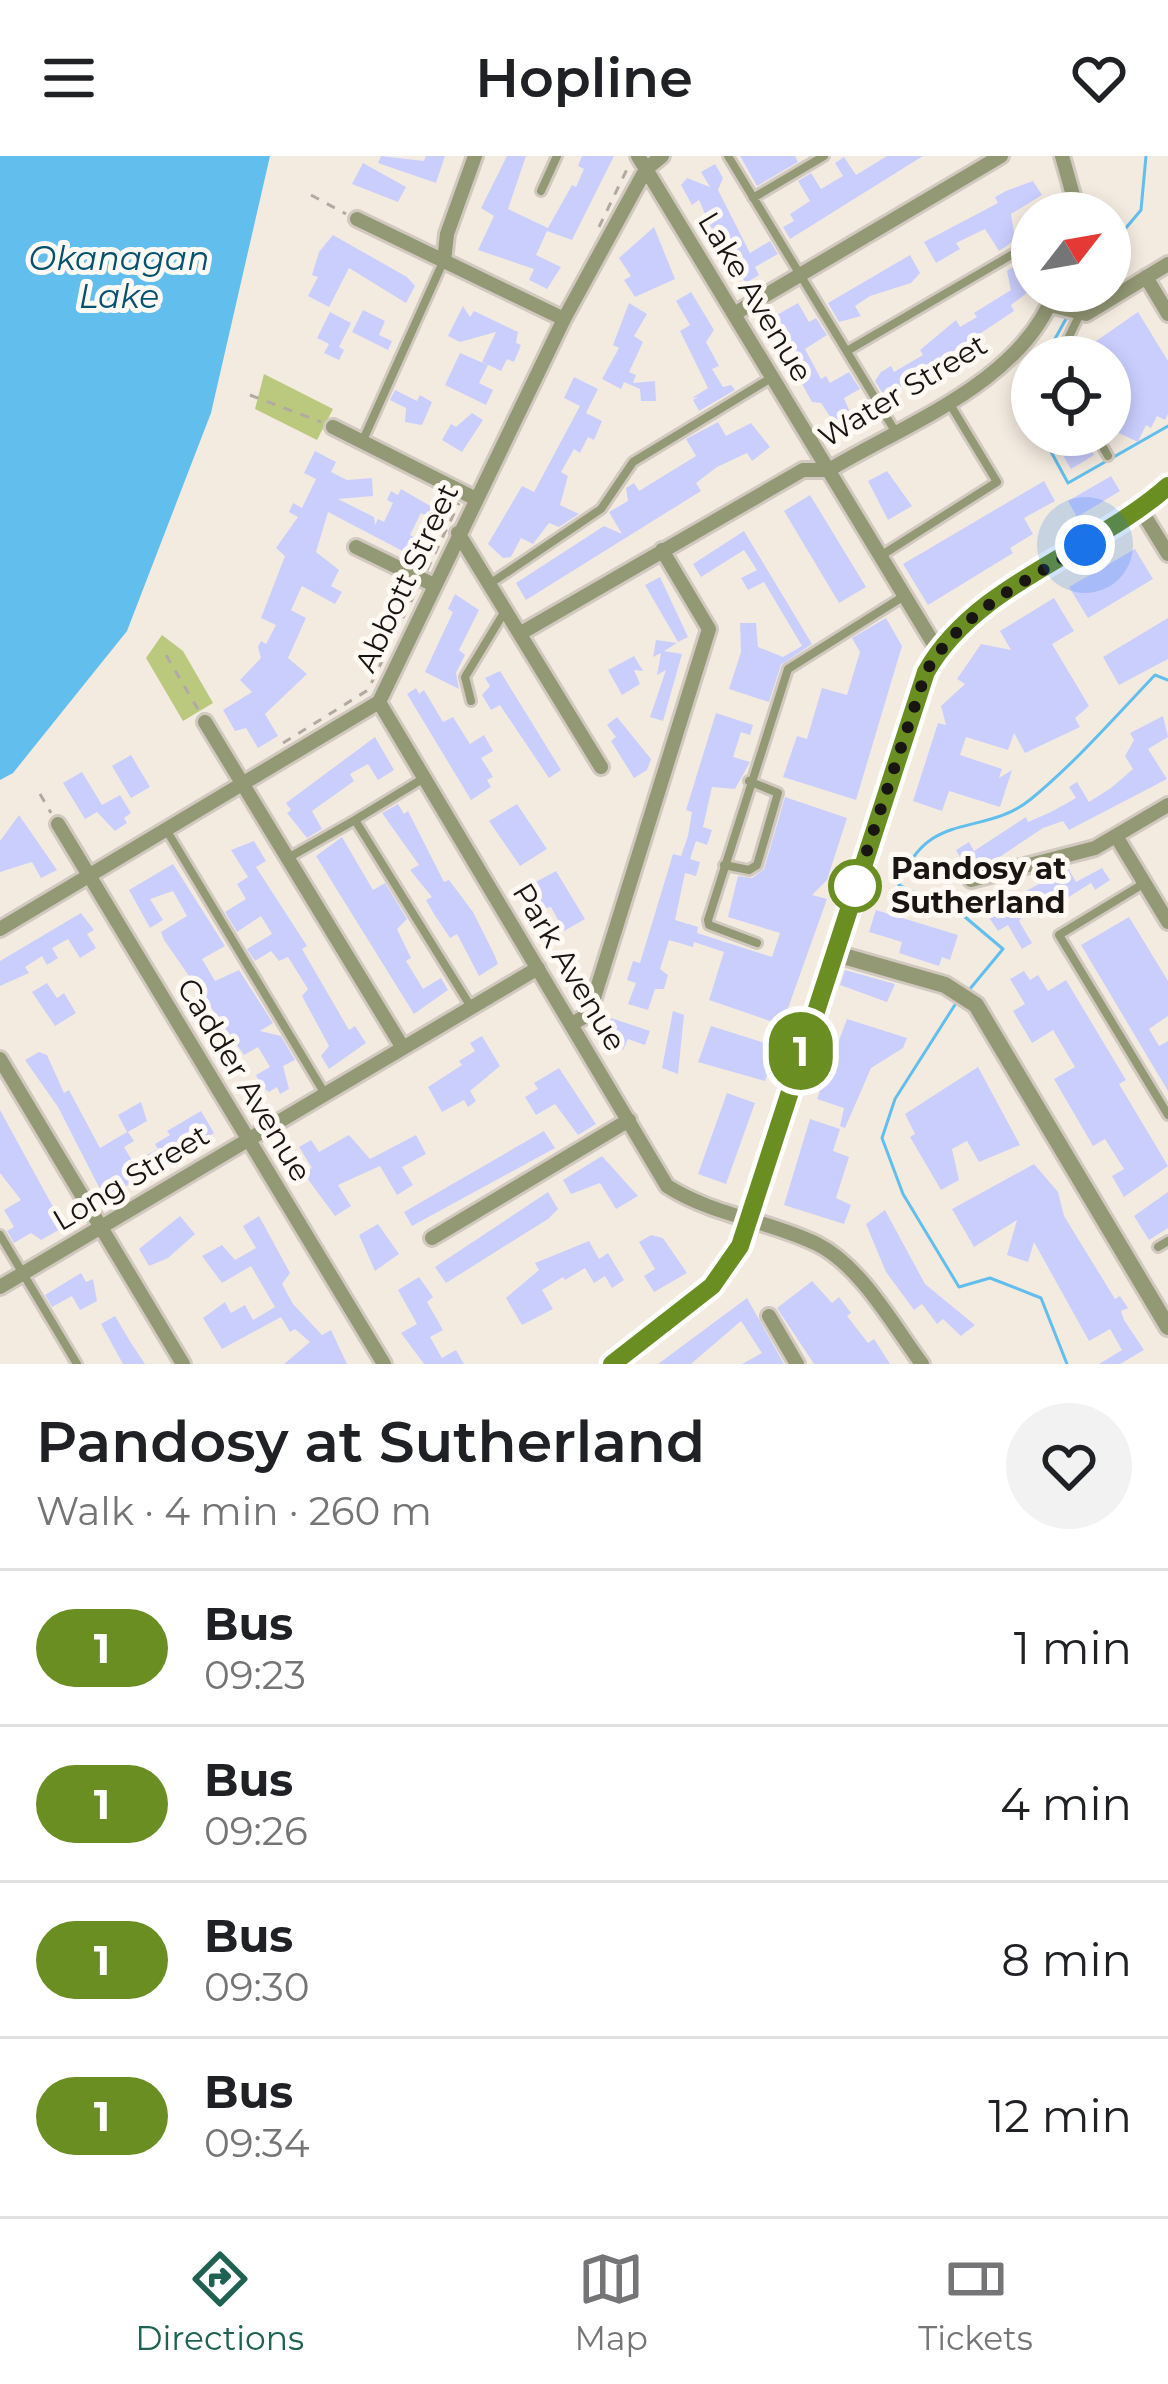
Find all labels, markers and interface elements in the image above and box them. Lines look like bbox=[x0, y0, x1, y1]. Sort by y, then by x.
icon: menu bbox=[36, 45, 102, 111]
text: Hopline bbox=[475, 45, 693, 111]
icon: heart bbox=[1066, 45, 1132, 111]
north arrow bbox=[1011, 192, 1131, 312]
map controls bbox=[1011, 192, 1131, 456]
street label: Lake Avenue bbox=[690, 205, 821, 389]
water label: Okanagan Lake bbox=[29, 238, 209, 316]
street label: Water Street bbox=[812, 326, 994, 455]
button: locate bbox=[1011, 336, 1131, 456]
street label: Abbott Street bbox=[347, 478, 466, 678]
your location bbox=[1055, 515, 1115, 575]
place label: Pandosy at Sutherland bbox=[891, 850, 1066, 921]
marker: Pandosy at Sutherland bbox=[830, 861, 880, 911]
street label: Park Avenue bbox=[505, 876, 634, 1058]
street label: Cadder Avenue bbox=[169, 971, 320, 1188]
line badge: 1 bbox=[762, 1012, 840, 1090]
text: 1 bbox=[793, 1025, 809, 1077]
street label: Long Street bbox=[46, 1116, 216, 1239]
button: heart bbox=[1006, 1403, 1132, 1529]
text: Pandosy at Sutherland bbox=[36, 1407, 705, 1476]
text: Walk · 4 min · 260 m bbox=[36, 1487, 432, 1535]
text: Bus bbox=[204, 1596, 293, 1651]
text: 1 min bbox=[1014, 1620, 1132, 1675]
text: 1 bbox=[94, 1622, 110, 1674]
text: 09:23 bbox=[204, 1651, 306, 1699]
text: Bus bbox=[204, 1752, 293, 1807]
text: 4 min bbox=[1000, 1776, 1132, 1831]
text: 1 bbox=[94, 1778, 110, 1830]
text: 09:26 bbox=[204, 1807, 308, 1855]
text: Bus bbox=[204, 1908, 293, 1963]
text: 8 min bbox=[1001, 1932, 1132, 1987]
text: 1 bbox=[94, 1934, 110, 1986]
text: 09:30 bbox=[204, 1963, 310, 2011]
text: Bus bbox=[204, 2064, 293, 2119]
text: 12 min bbox=[988, 2088, 1132, 2143]
text: 1 bbox=[94, 2090, 110, 2142]
text: 09:34 bbox=[204, 2119, 310, 2167]
tab: Directions bbox=[135, 2246, 304, 2358]
tab: Map bbox=[575, 2246, 648, 2358]
tab: Tickets bbox=[918, 2246, 1033, 2358]

